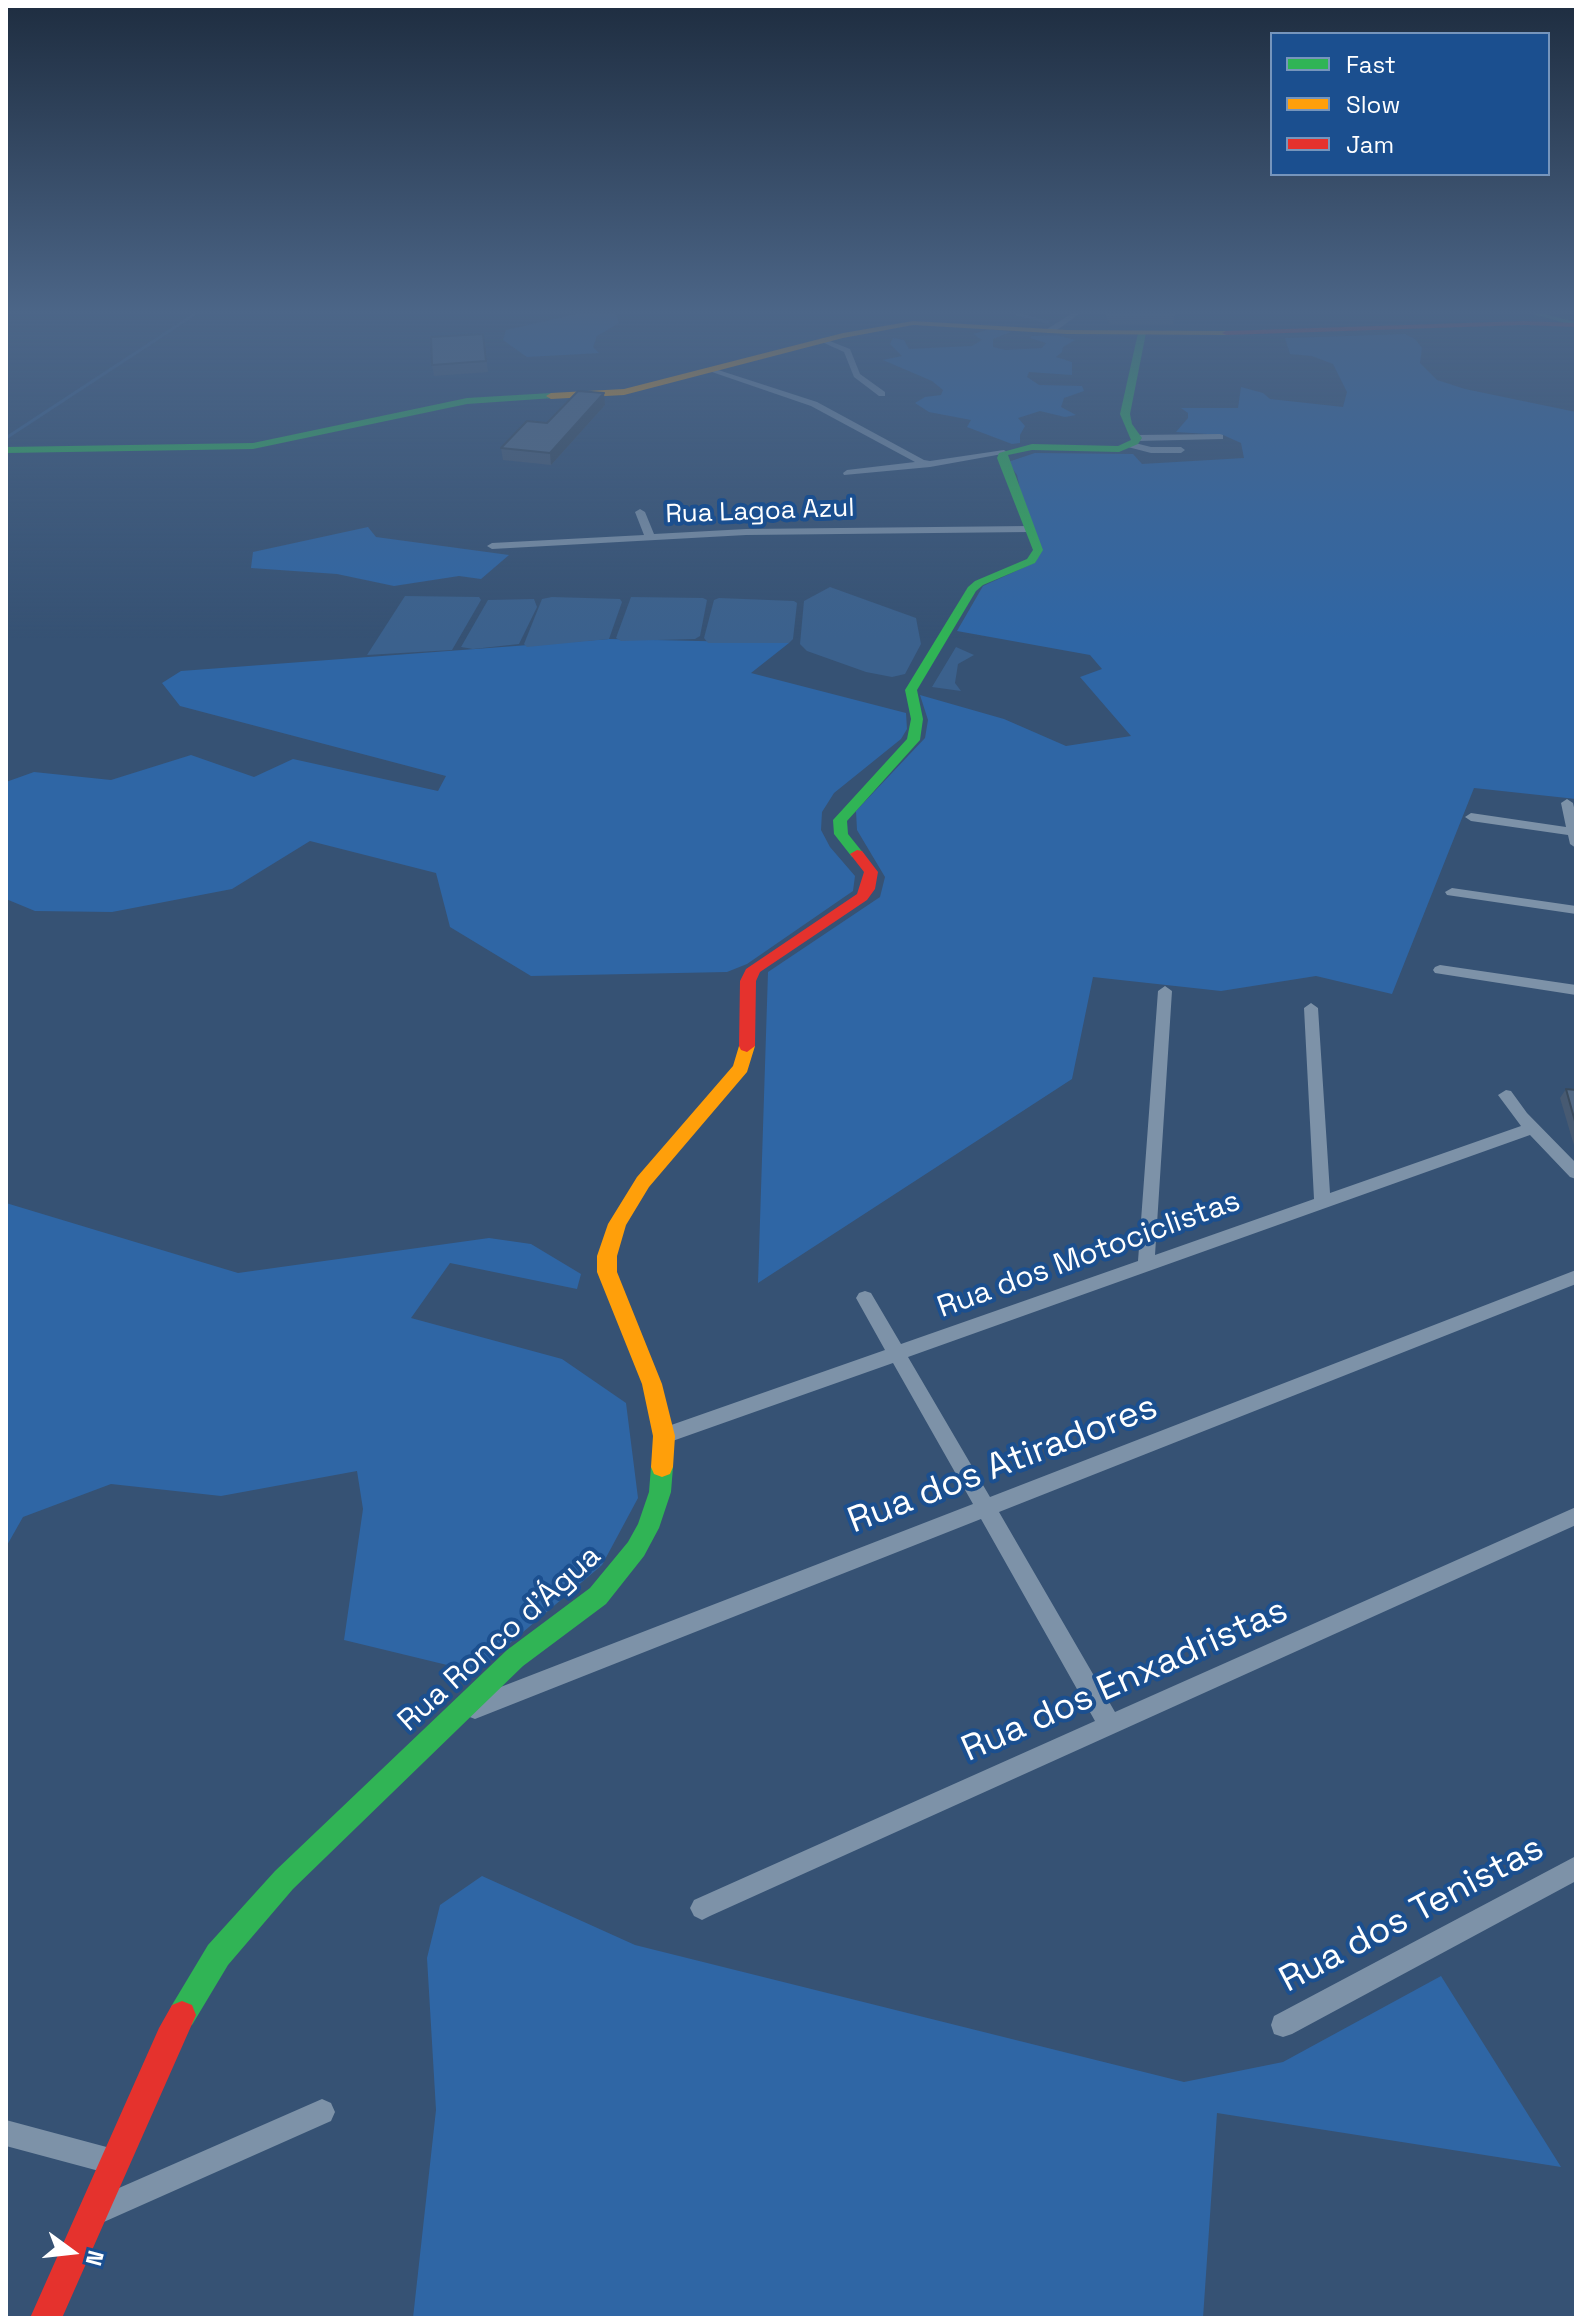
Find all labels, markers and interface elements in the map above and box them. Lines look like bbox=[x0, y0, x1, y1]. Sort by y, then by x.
legend bbox=[1270, 32, 1550, 176]
text: Fast bbox=[1346, 49, 1396, 80]
text: Slow bbox=[1346, 89, 1400, 120]
text: Jam bbox=[1346, 129, 1394, 160]
street label: Rua Lagoa Azul bbox=[665, 493, 855, 531]
street label: Rua dos Motociclistas bbox=[933, 1183, 1245, 1327]
street label: Rua dos Atiradores bbox=[842, 1386, 1164, 1544]
street label: Rua Ronco d’Água bbox=[391, 1539, 609, 1739]
street label: Rua dos Enxadristas bbox=[955, 1590, 1295, 1772]
street label: Rua dos Tenistas bbox=[1273, 1827, 1551, 2003]
north arrow bbox=[32, 2212, 112, 2292]
text: N bbox=[80, 2247, 111, 2269]

